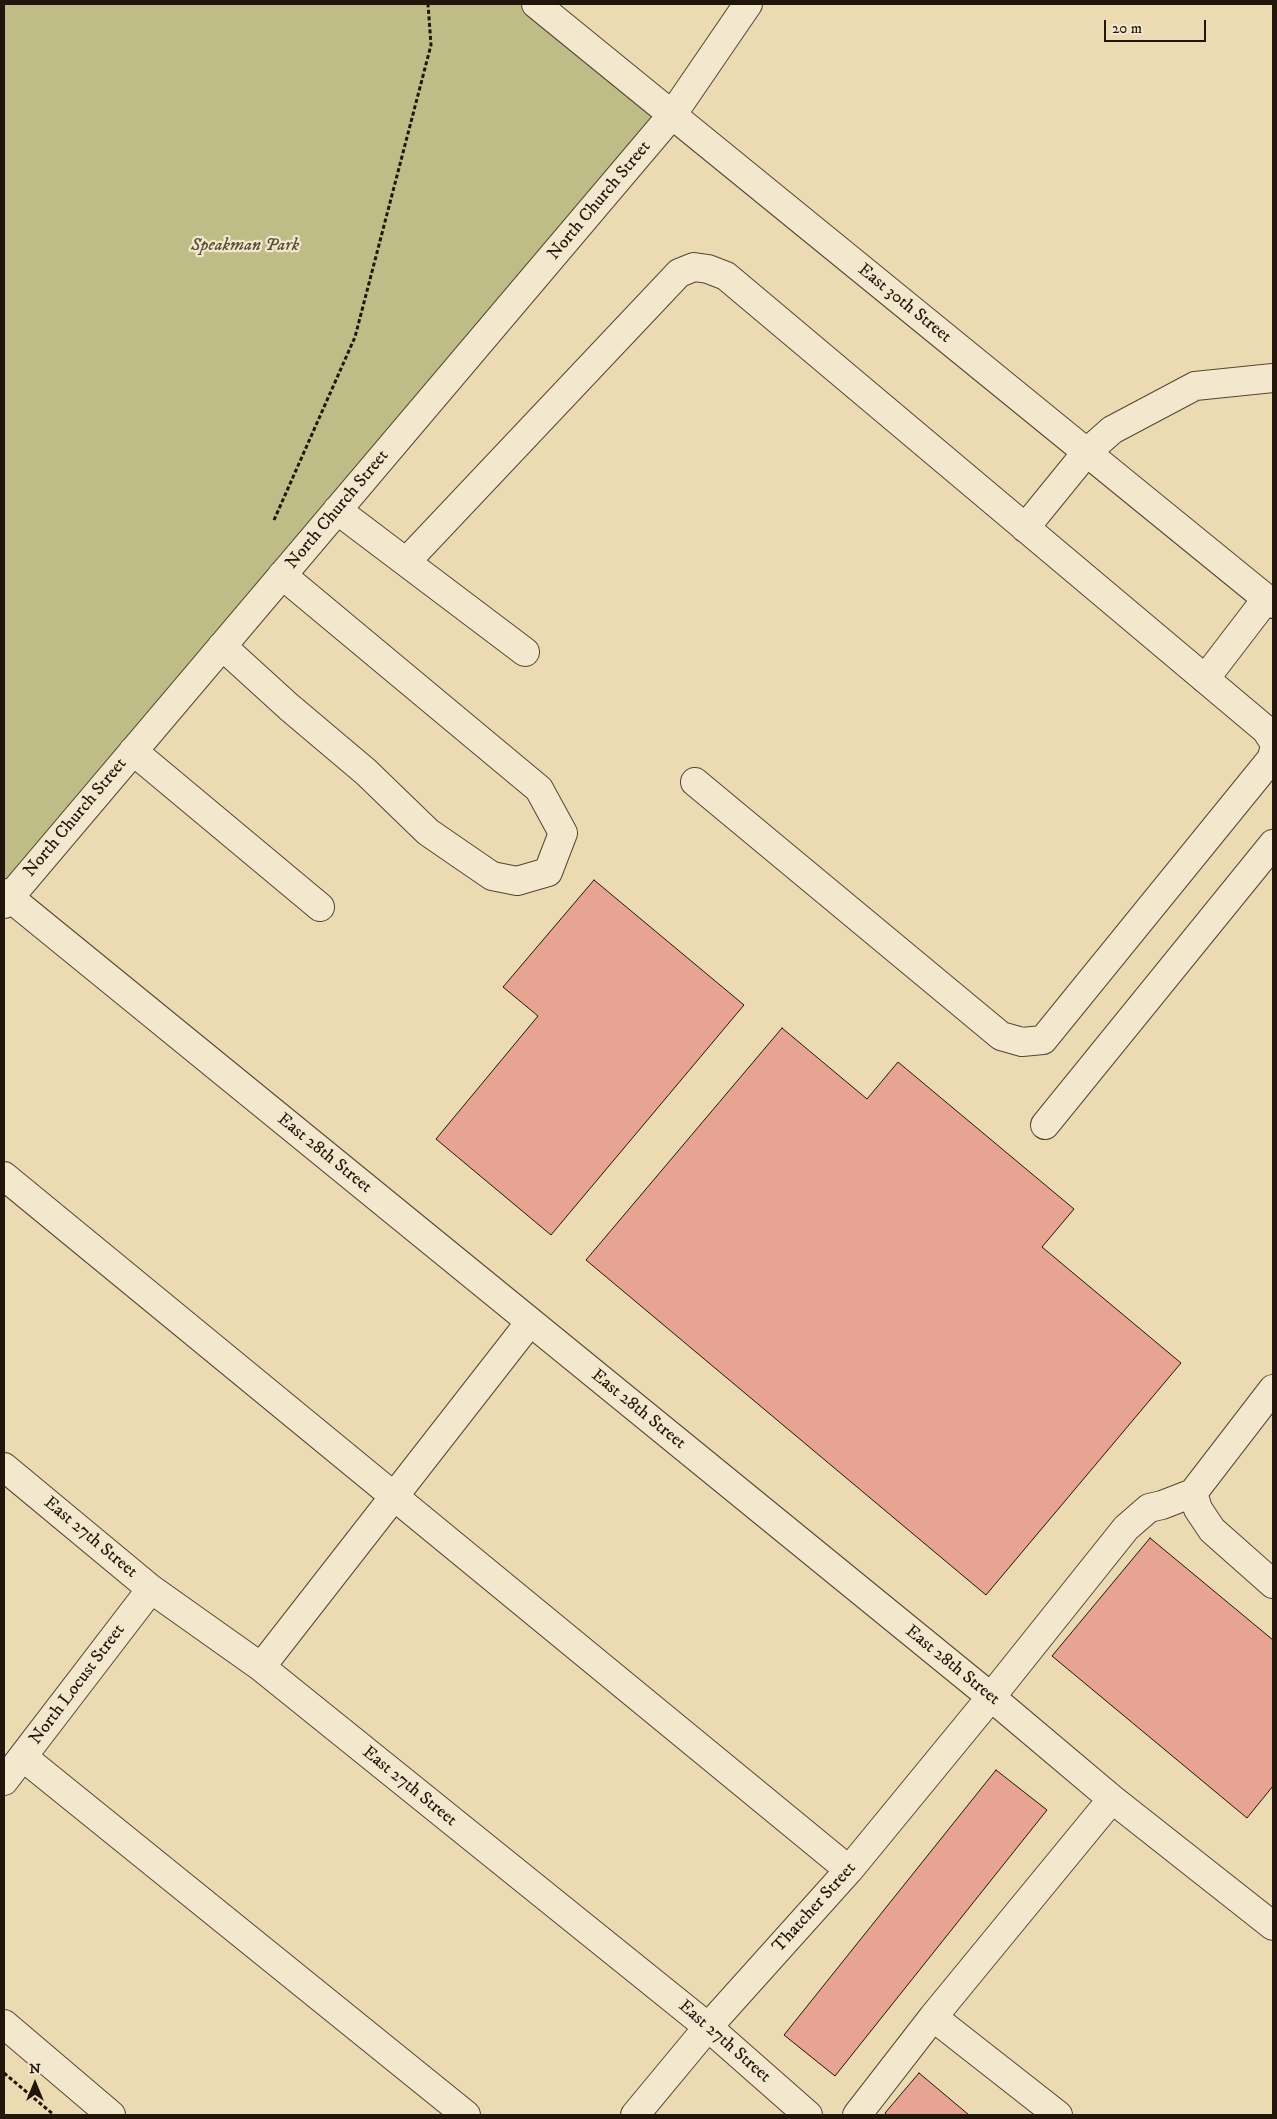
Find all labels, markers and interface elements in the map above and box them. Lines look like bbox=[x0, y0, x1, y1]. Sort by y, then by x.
scale bar bbox=[1107, 10, 1210, 42]
text: 20 m bbox=[1112, 19, 1142, 38]
street label: North Church Street bbox=[544, 137, 656, 265]
park label: Speakman Park bbox=[191, 235, 299, 257]
street label: East 30th Street bbox=[853, 260, 955, 348]
street label: North Church Street bbox=[282, 446, 394, 574]
street label: North Church Street bbox=[20, 754, 132, 882]
street label: East 28th Street bbox=[272, 1109, 376, 1199]
street label: East 28th Street bbox=[586, 1365, 690, 1455]
street label: East 27th Street bbox=[39, 1493, 141, 1583]
street label: North Locust Street bbox=[26, 1621, 130, 1749]
street label: East 28th Street bbox=[900, 1621, 1004, 1711]
street label: East 27th Street bbox=[357, 1742, 461, 1832]
street label: Thatcher Street bbox=[769, 1858, 861, 1958]
street label: East 27th Street bbox=[673, 1996, 775, 2088]
north arrow bbox=[10, 2059, 60, 2109]
text: N bbox=[29, 2060, 41, 2078]

